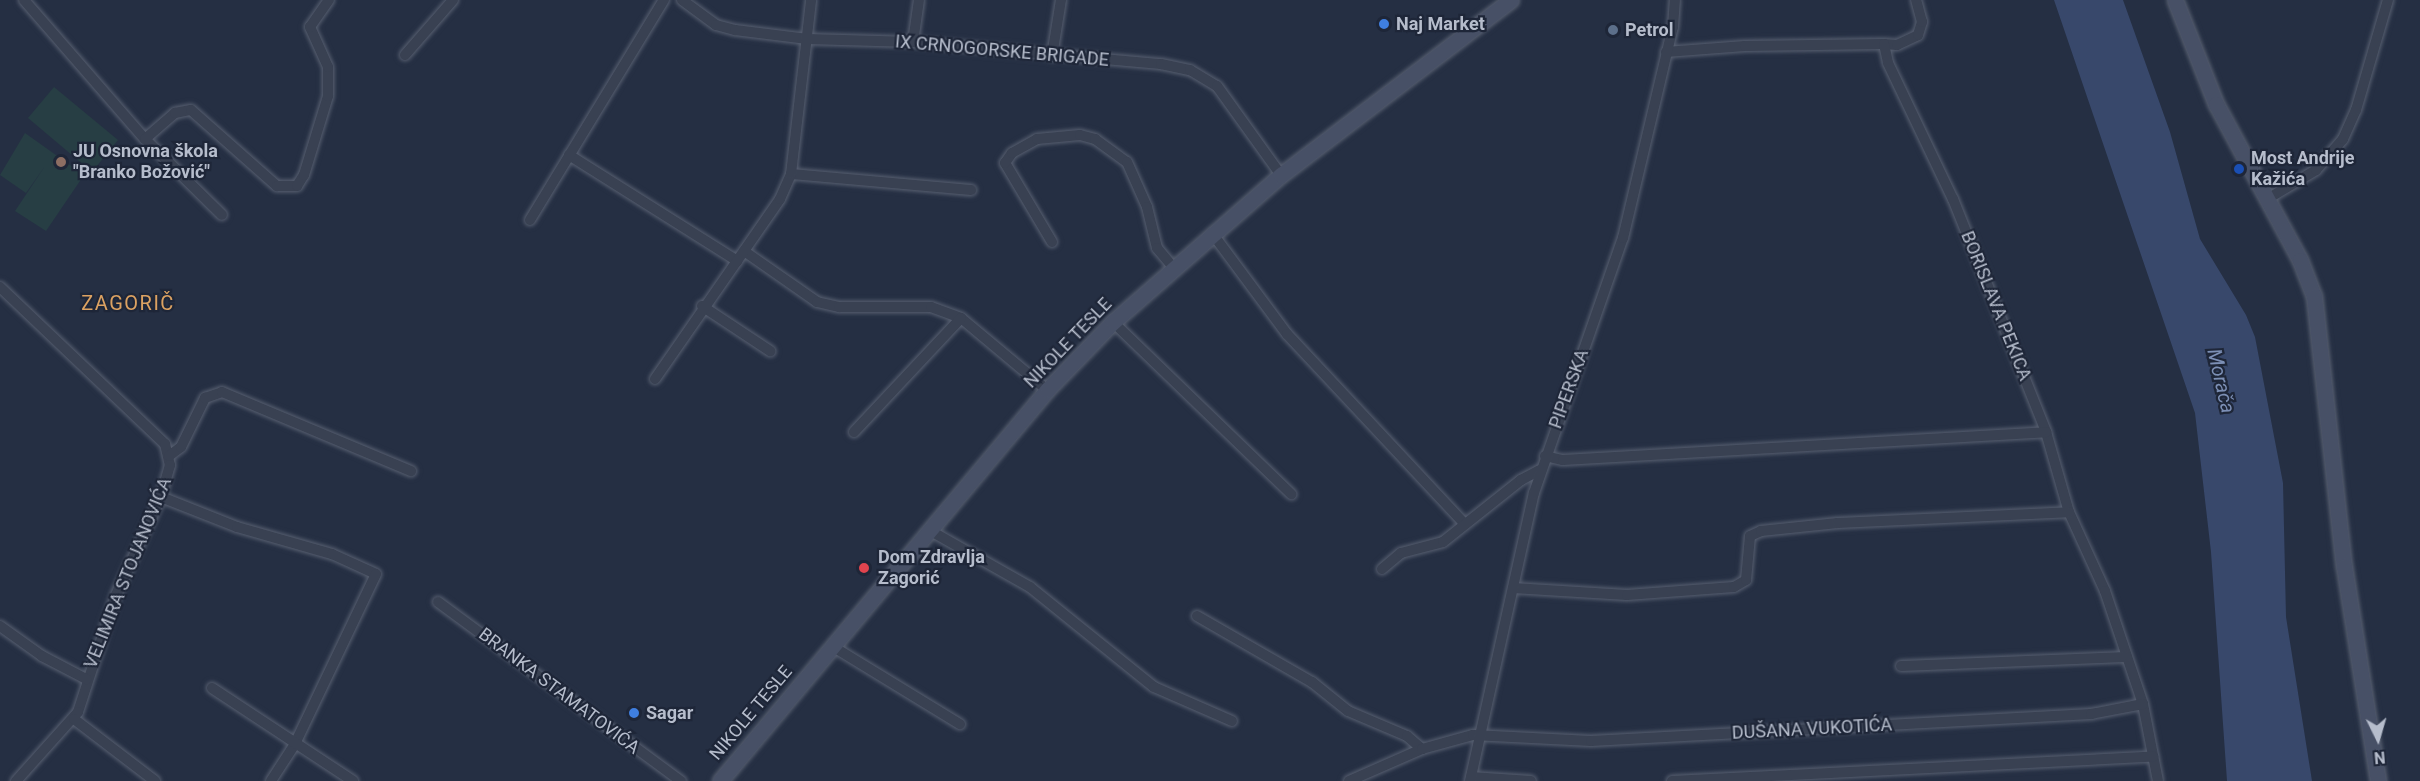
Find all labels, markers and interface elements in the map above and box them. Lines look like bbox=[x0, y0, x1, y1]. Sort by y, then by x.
place label: Naj Market bbox=[1396, 13, 1485, 35]
marker: Naj Market bbox=[1377, 17, 1391, 31]
place label: Petrol bbox=[1625, 19, 1674, 41]
marker: Petrol bbox=[1606, 23, 1620, 37]
street label: IX CRNOGORSKE BRIGADE bbox=[894, 31, 1110, 71]
place label: JU Osnovna škola "Branko Božović" bbox=[73, 141, 218, 184]
place label: Most Andrije Kažića bbox=[2251, 148, 2355, 190]
marker: JU Osnovna škola "Branko Božović" bbox=[54, 155, 68, 169]
marker: Most Andrije Kažića bbox=[2232, 162, 2246, 176]
street label: BORISLAVA PEKICA bbox=[1956, 228, 2036, 384]
district label: ZAGORIČ bbox=[81, 291, 175, 315]
street label: NIKOLE TESLE bbox=[1020, 293, 1116, 393]
street label: PIPERSKA bbox=[1545, 346, 1593, 432]
water label: Morača bbox=[2202, 346, 2240, 416]
street label: VELIMIRA STOJANOVIĆA bbox=[80, 474, 176, 672]
place label: Dom Zdravlja Zagorić bbox=[878, 547, 985, 590]
marker: Dom Zdravlja Zagorić bbox=[855, 559, 873, 577]
street label: BRANKA STAMATOVIĆA bbox=[474, 623, 644, 759]
street label: NIKOLE TESLE bbox=[705, 661, 797, 765]
place label: Sagar bbox=[646, 702, 693, 724]
marker: Sagar bbox=[627, 706, 641, 720]
north arrow bbox=[2348, 709, 2408, 769]
street label: DUŠANA VUKOTIĆA bbox=[1731, 714, 1893, 744]
text: N bbox=[2373, 747, 2386, 767]

